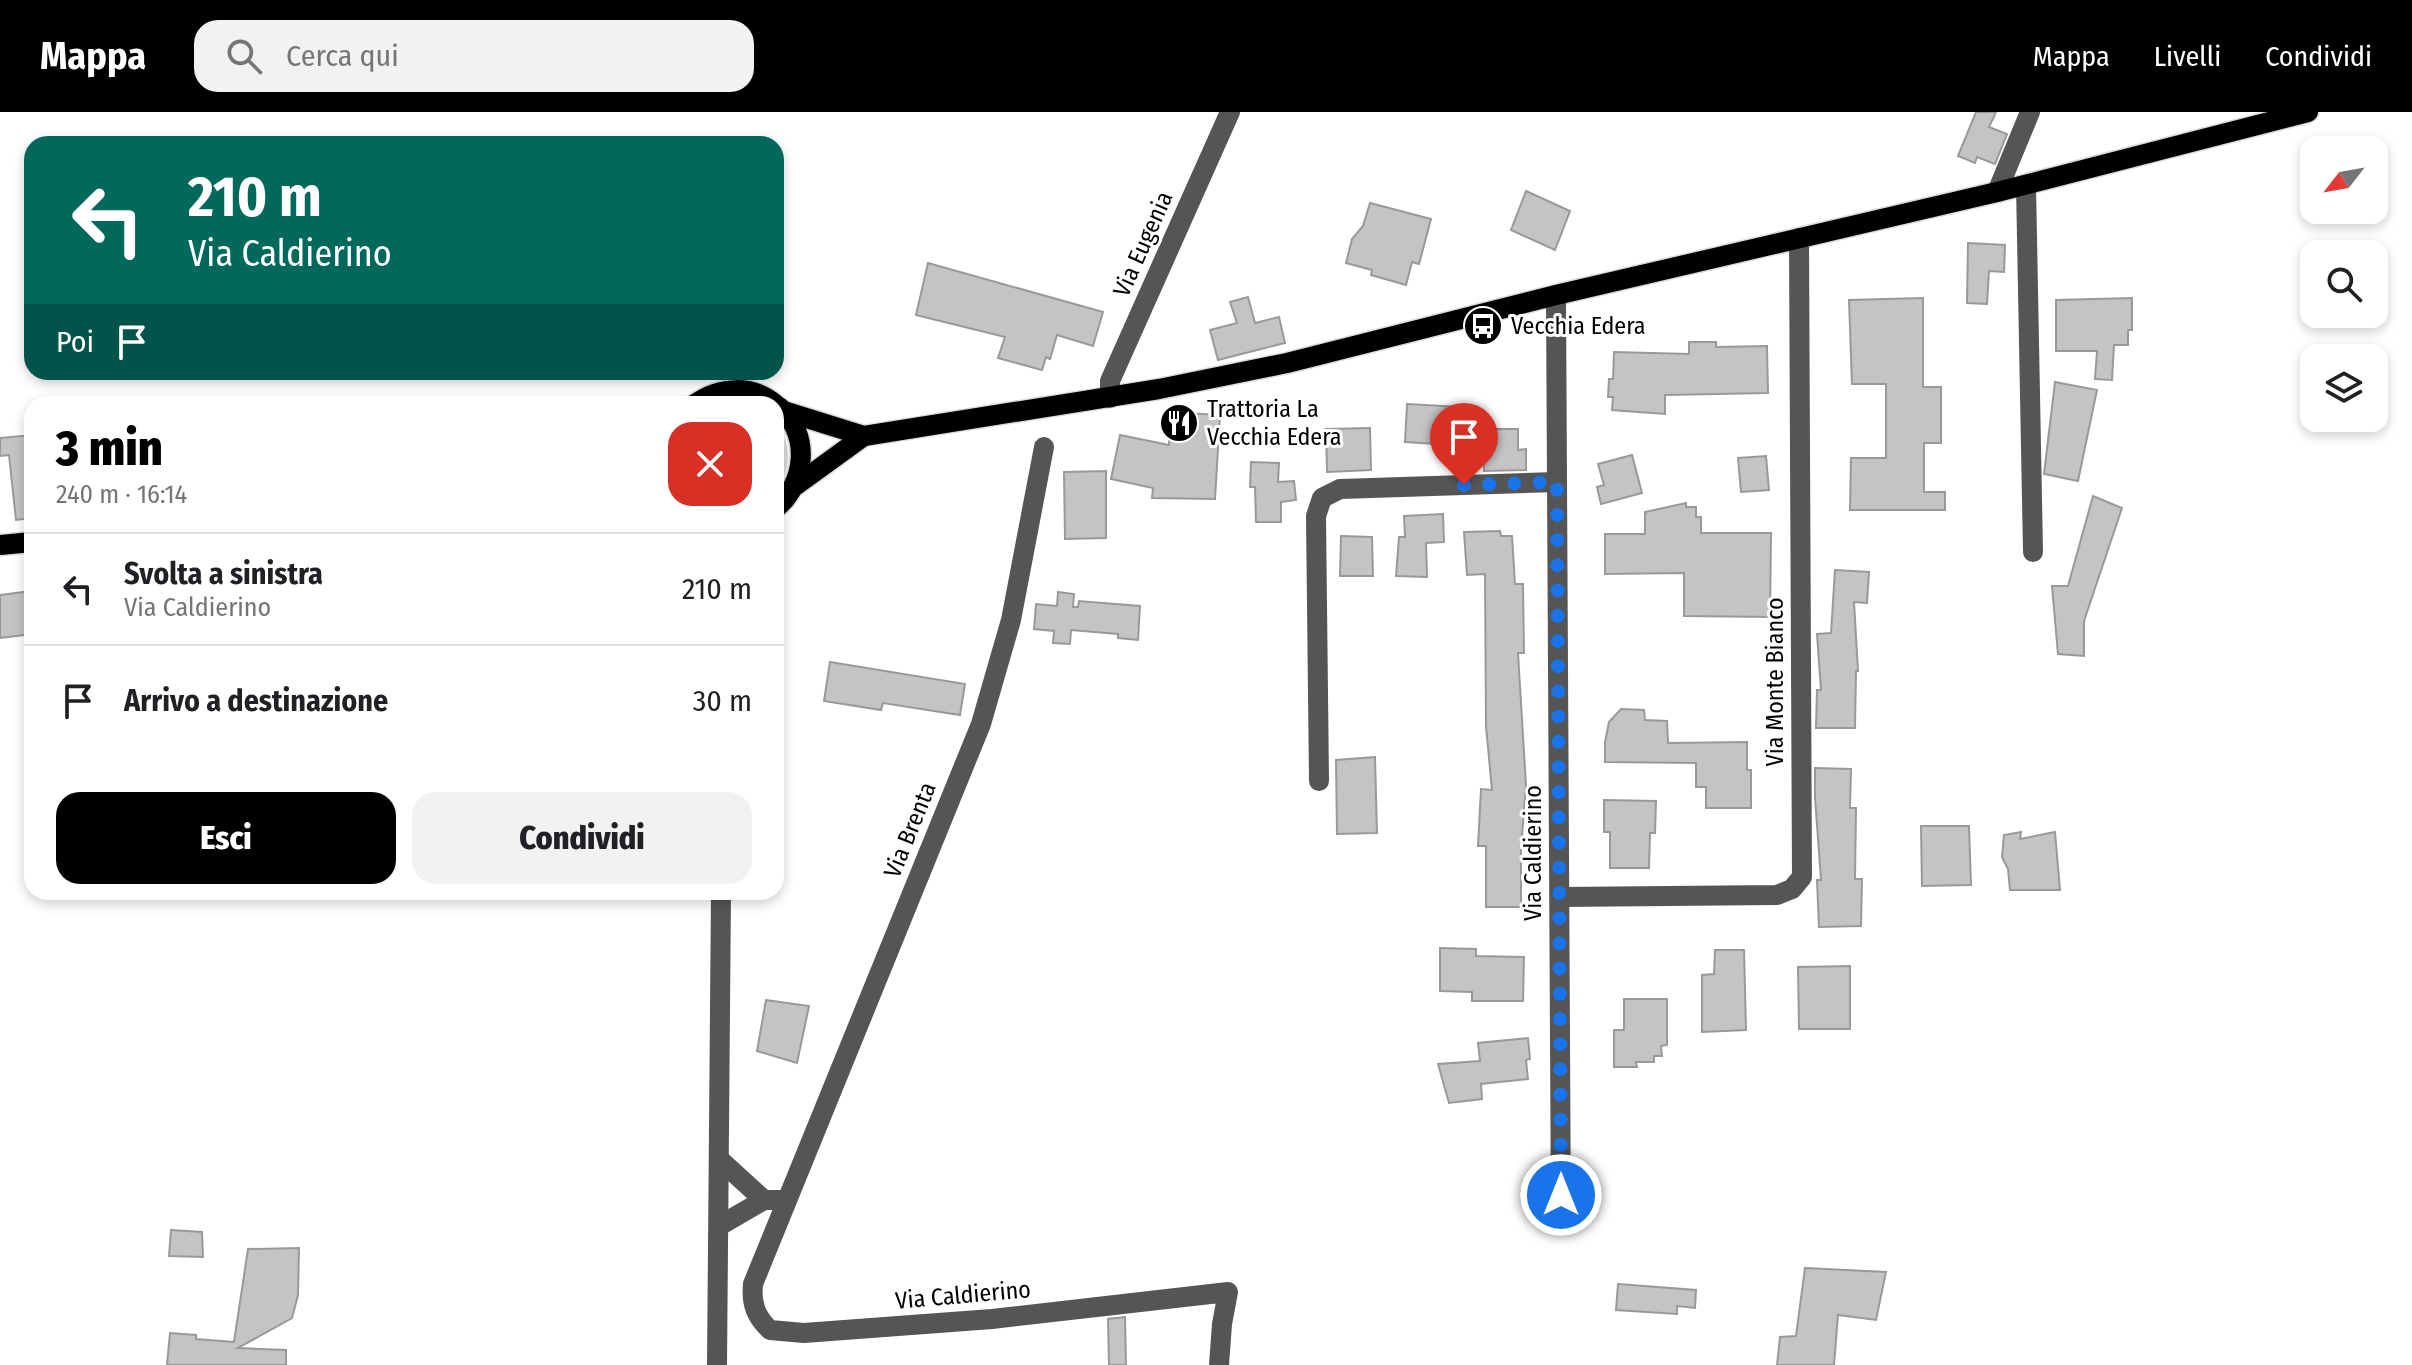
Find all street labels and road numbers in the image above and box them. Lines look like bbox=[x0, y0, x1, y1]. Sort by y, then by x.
street label: Via Eugenia bbox=[1107, 187, 1179, 301]
street label: Via Monte Bianco bbox=[1761, 597, 1789, 767]
street label: Via Brenta bbox=[878, 778, 942, 882]
street label: Via Caldierino bbox=[1519, 785, 1547, 921]
street label: Via Caldierino bbox=[894, 1275, 1032, 1315]

